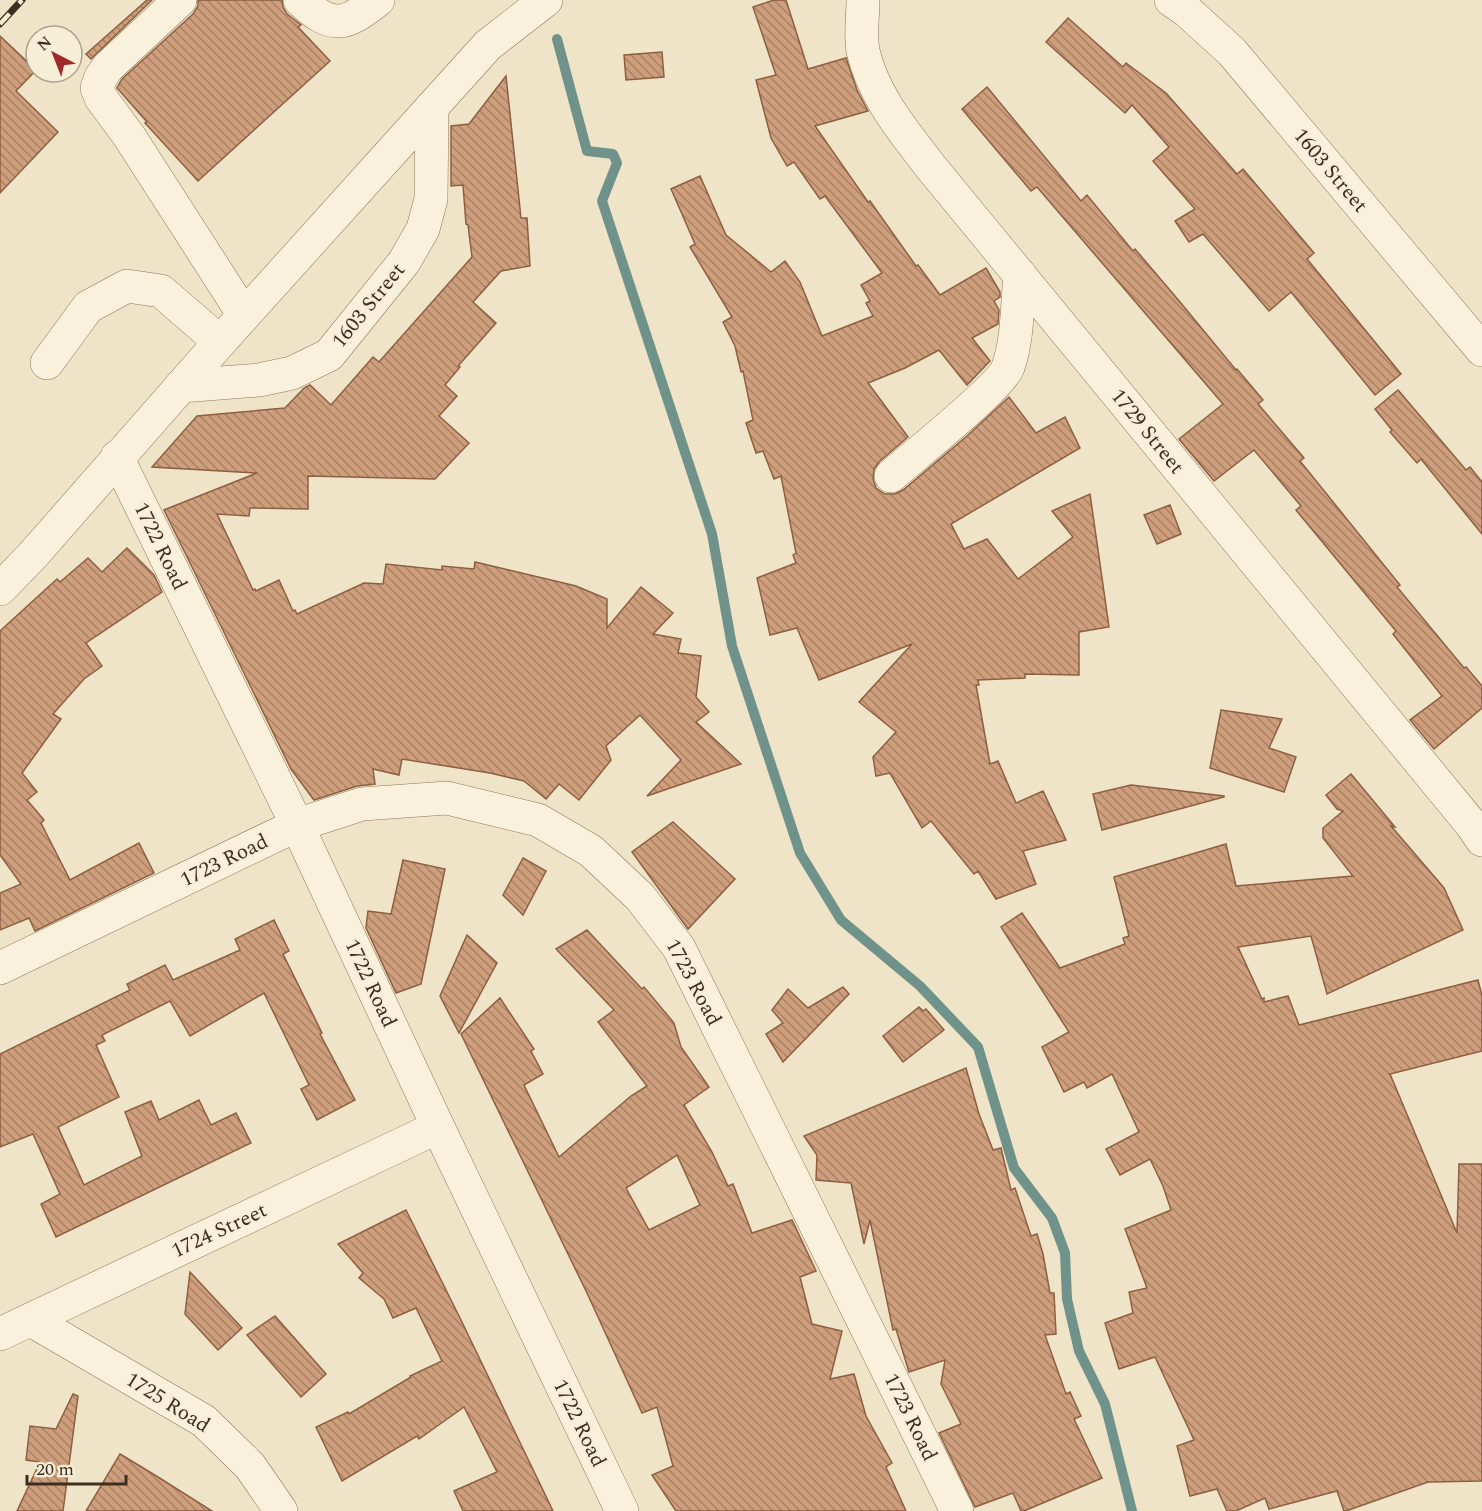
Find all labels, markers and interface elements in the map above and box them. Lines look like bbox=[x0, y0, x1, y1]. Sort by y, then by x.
north arrow bbox=[24, 24, 84, 84]
text: N bbox=[32, 30, 58, 57]
street label: 1603 Street bbox=[1285, 121, 1375, 220]
street label: 1603 Street bbox=[324, 256, 413, 355]
street label: 1729 Street bbox=[1103, 382, 1192, 481]
street label: 1722 Road bbox=[125, 497, 195, 596]
street label: 1723 Road bbox=[175, 826, 274, 896]
street label: 1723 Road bbox=[657, 933, 729, 1032]
street label: 1722 Road bbox=[336, 934, 405, 1033]
street label: 1724 Street bbox=[166, 1195, 273, 1267]
street label: 1725 Road bbox=[119, 1364, 216, 1441]
street label: 1723 Road bbox=[875, 1368, 945, 1467]
street label: 1722 Road bbox=[544, 1374, 614, 1473]
scale bar bbox=[27, 1448, 126, 1486]
text: 20 m bbox=[36, 1456, 74, 1483]

